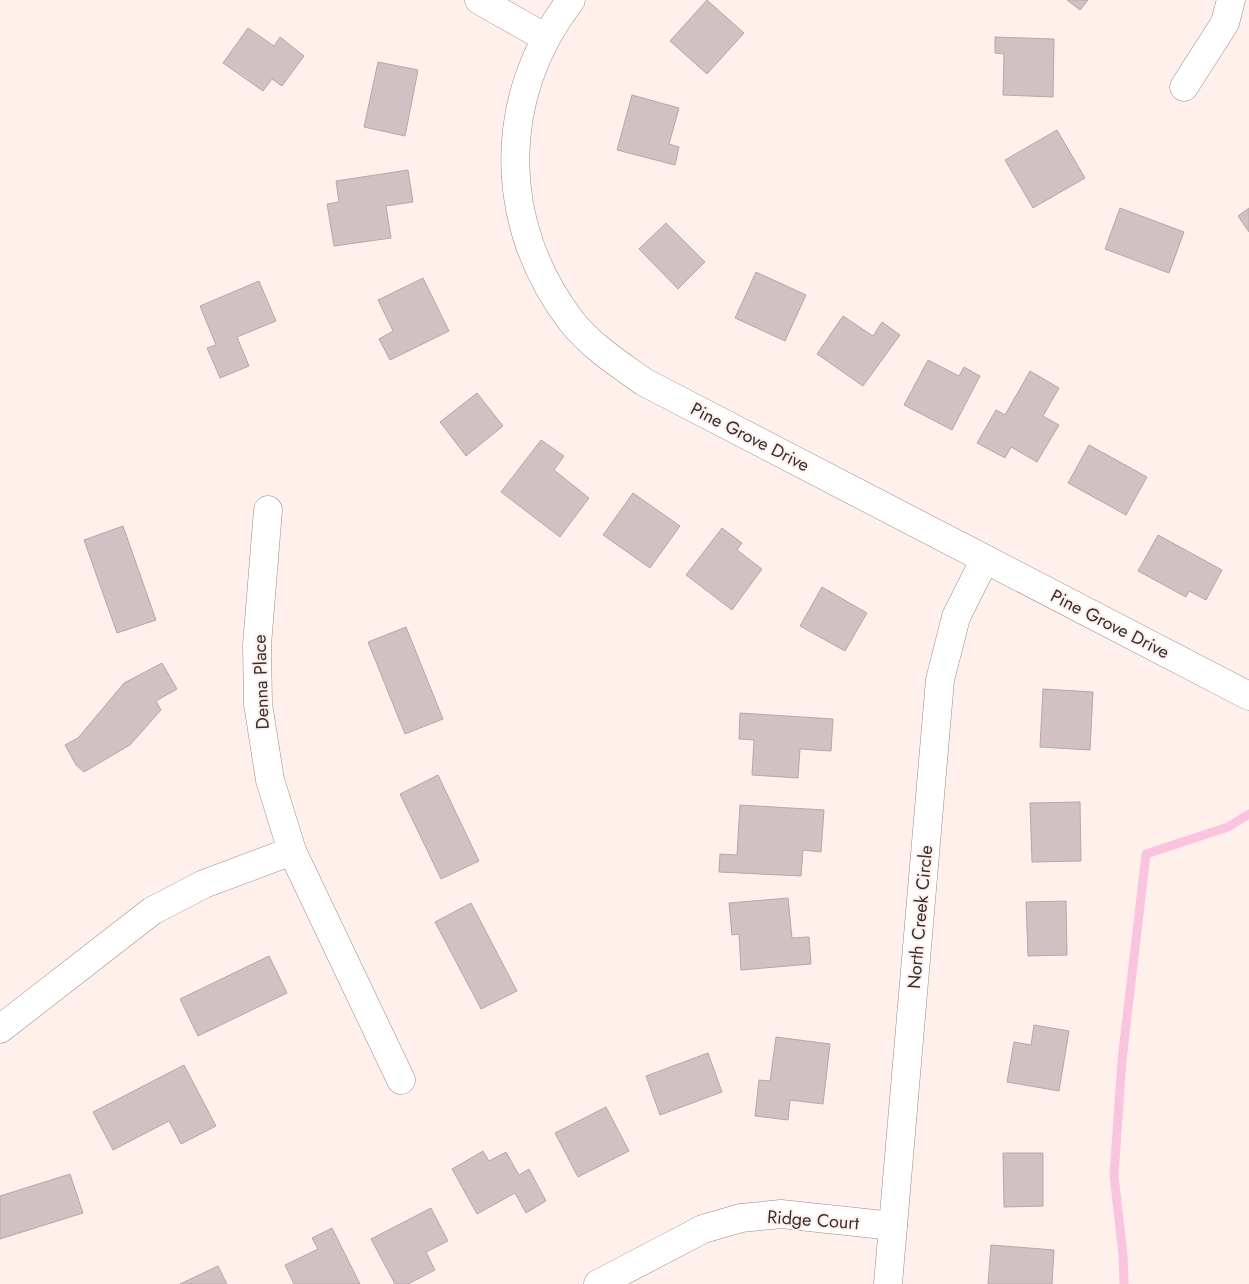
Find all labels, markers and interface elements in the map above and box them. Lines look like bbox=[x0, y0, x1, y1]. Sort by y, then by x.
street label: Pine Grove Drive bbox=[686, 396, 814, 478]
street label: Pine Grove Drive bbox=[1046, 583, 1174, 665]
street label: Denna Place bbox=[246, 634, 276, 730]
street label: North Creek Circle bbox=[901, 844, 939, 990]
street label: Ridge Court bbox=[766, 1204, 860, 1236]

